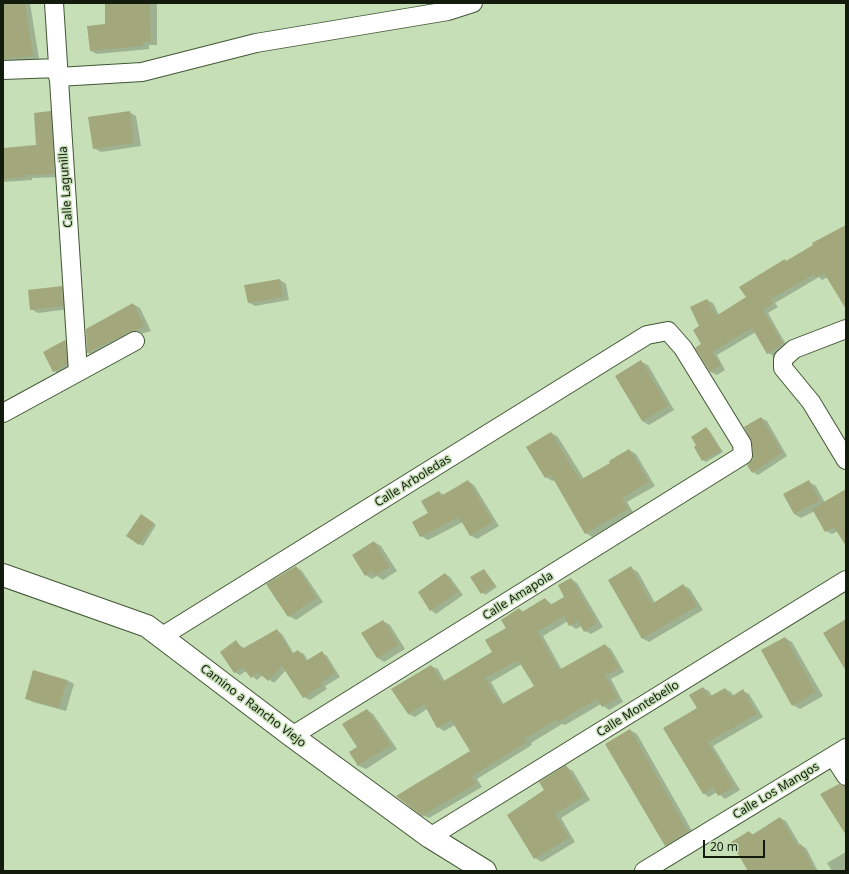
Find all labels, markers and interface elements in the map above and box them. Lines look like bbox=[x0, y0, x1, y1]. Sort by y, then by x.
street label: Calle Lagunilla bbox=[56, 146, 76, 228]
street label: Calle Arboledas bbox=[372, 452, 454, 510]
street label: Calle Amapola bbox=[480, 569, 556, 623]
street label: Camino a Rancho Viejo bbox=[197, 661, 309, 751]
street label: Calle Montebello bbox=[594, 678, 682, 740]
street label: Calle Los Mangos bbox=[730, 760, 822, 822]
scale bar bbox=[705, 832, 767, 858]
text: 20 m bbox=[710, 838, 738, 855]

